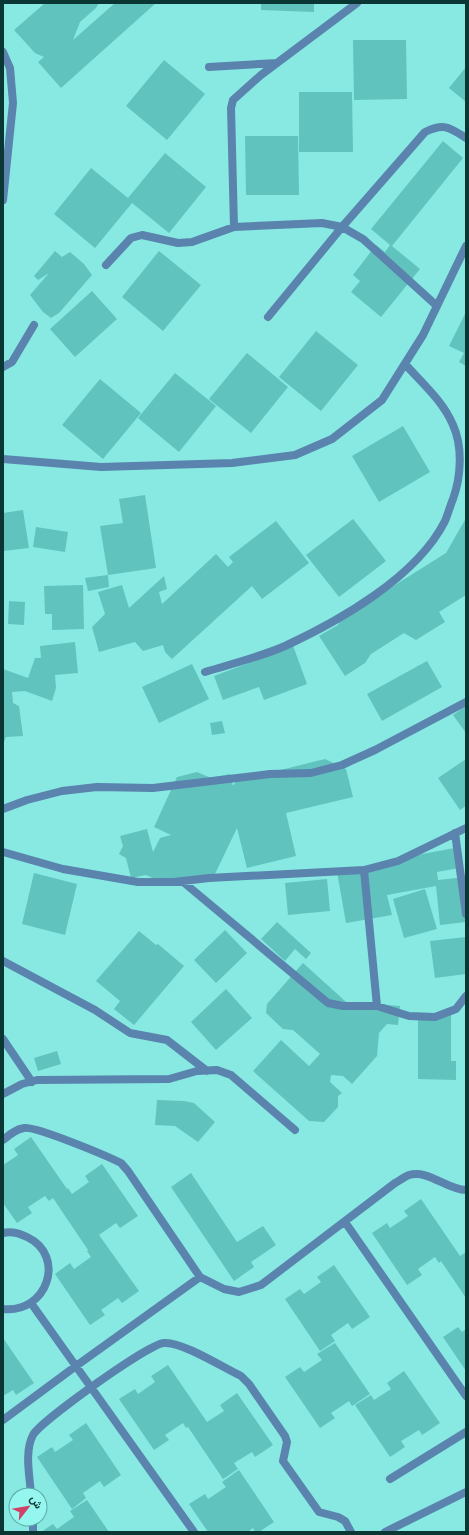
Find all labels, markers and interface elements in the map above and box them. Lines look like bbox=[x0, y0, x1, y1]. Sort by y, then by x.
north arrow bbox=[8, 1487, 48, 1527]
text: ش bbox=[27, 1493, 46, 1511]

